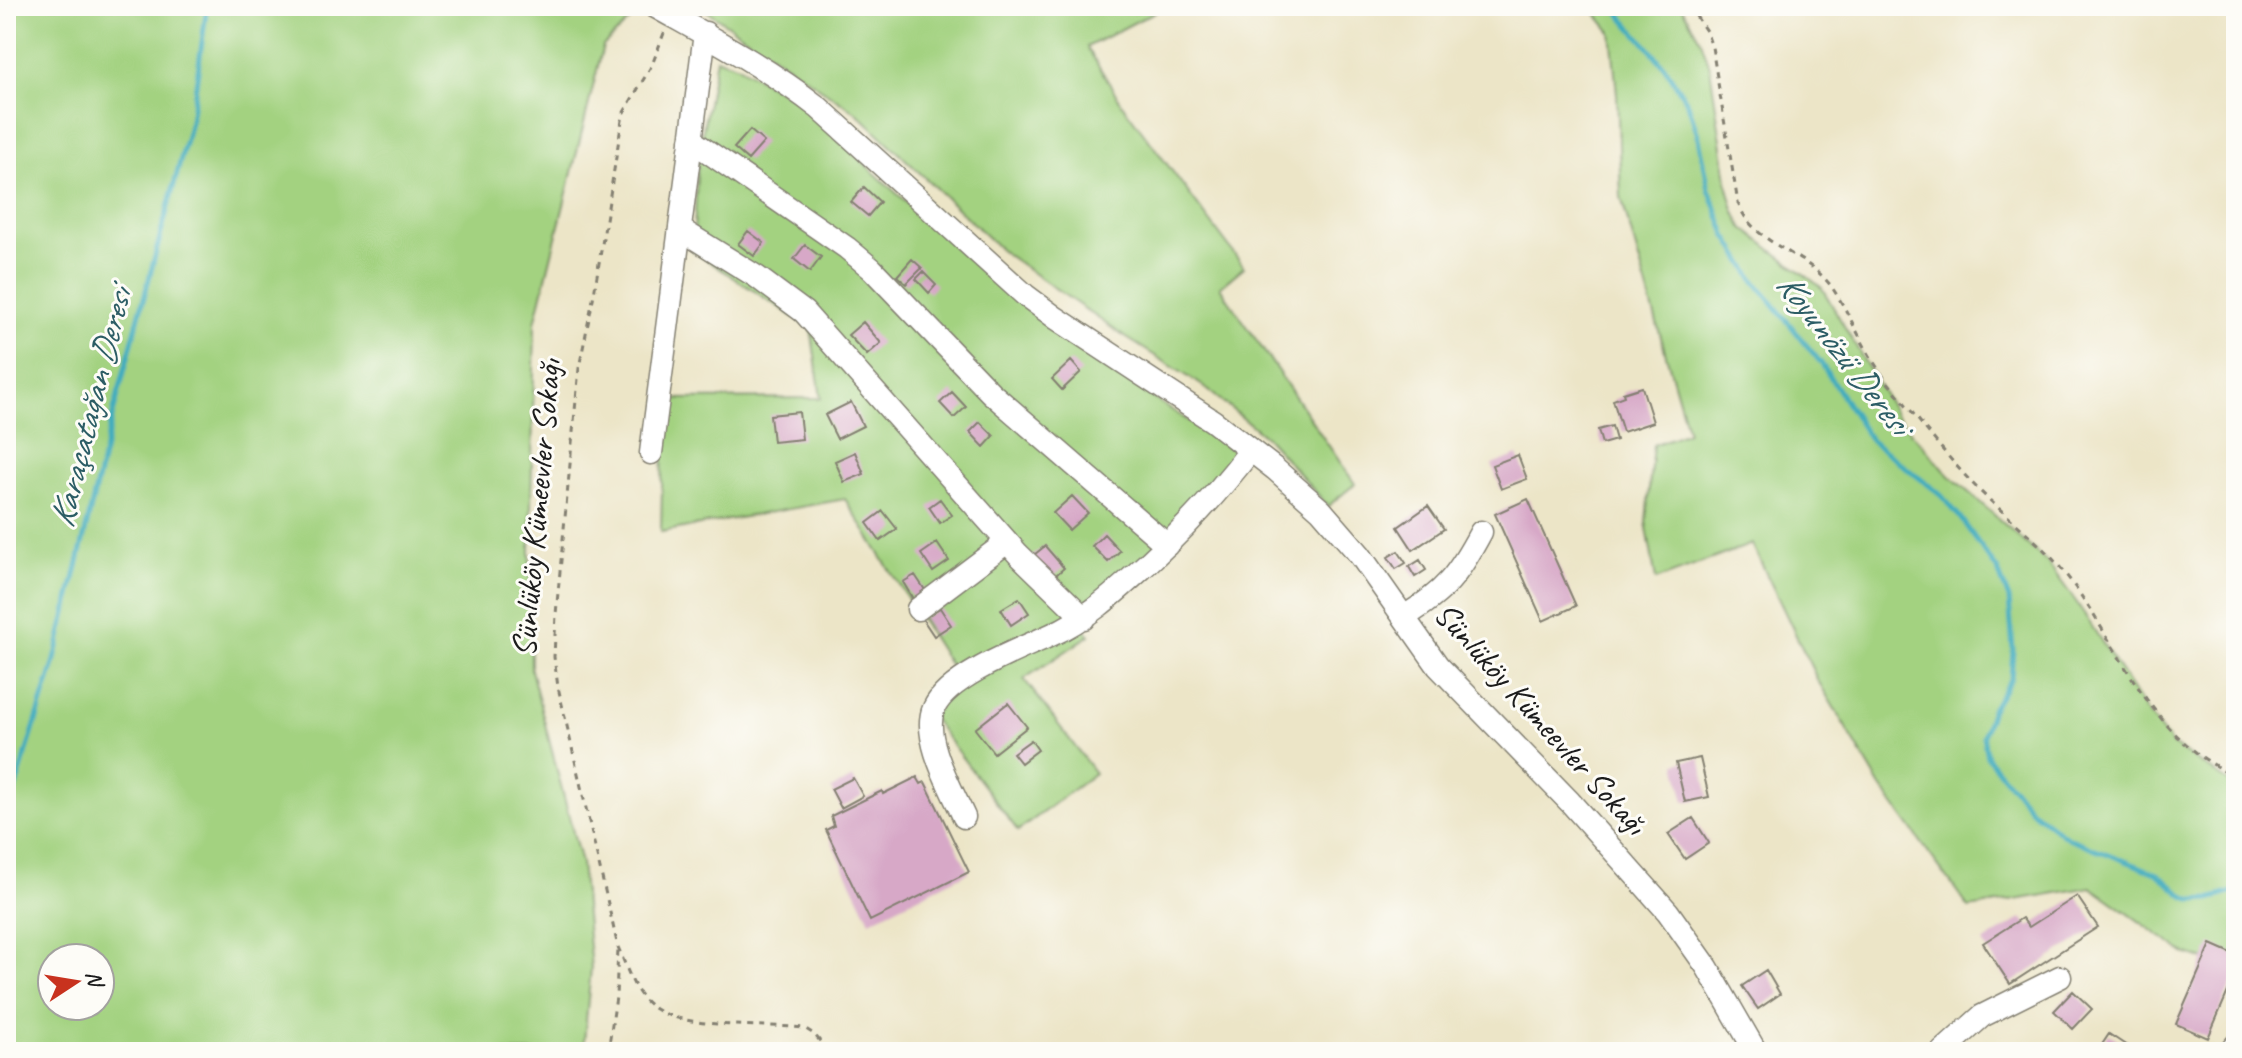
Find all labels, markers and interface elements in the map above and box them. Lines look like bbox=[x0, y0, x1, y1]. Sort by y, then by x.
water label: Koyunözü Deresi bbox=[1766, 263, 1927, 450]
water label: Karaçatağan Deresi bbox=[38, 276, 144, 532]
street label: Sünlüköy Kümeevler Sokağı bbox=[502, 356, 571, 659]
street label: Sünlüköy Kümeevler Sokağı bbox=[1425, 593, 1658, 845]
north arrow bbox=[36, 942, 116, 1022]
text: N bbox=[79, 968, 110, 991]

